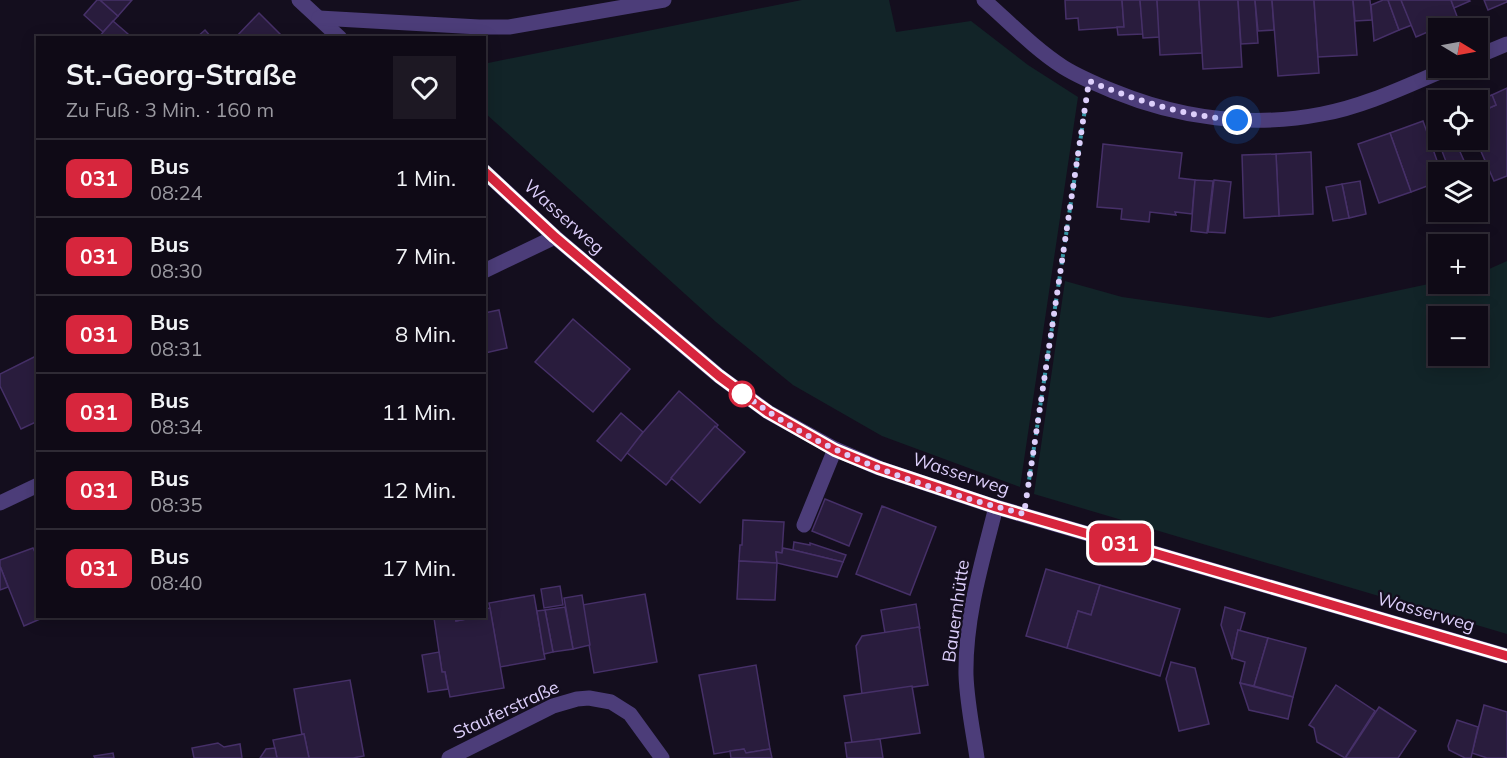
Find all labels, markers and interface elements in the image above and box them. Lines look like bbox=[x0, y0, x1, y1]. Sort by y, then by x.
north arrow bbox=[1428, 18, 1488, 78]
map controls bbox=[1428, 18, 1488, 366]
button: heart bbox=[393, 56, 456, 119]
text: St.-Georg-Straße bbox=[66, 57, 297, 92]
button: locate bbox=[1428, 90, 1488, 150]
text: Zu Fuß · 3 Min. · 160 m bbox=[66, 97, 274, 122]
your location bbox=[1222, 105, 1252, 135]
text: Bus bbox=[150, 152, 189, 180]
button: layers bbox=[1428, 162, 1488, 222]
text: 1 Min. bbox=[395, 164, 456, 192]
text: 031 bbox=[80, 165, 118, 191]
street label: Wasserweg bbox=[519, 174, 609, 259]
text: 08:24 bbox=[150, 180, 203, 205]
text: Bus bbox=[150, 230, 189, 258]
button: + bbox=[1428, 234, 1488, 294]
text: 7 Min. bbox=[395, 242, 456, 270]
text: 031 bbox=[80, 243, 118, 269]
text: 08:30 bbox=[150, 258, 203, 283]
button: − bbox=[1428, 306, 1488, 366]
text: Bus bbox=[150, 308, 189, 336]
text: 8 Min. bbox=[395, 320, 456, 348]
text: 031 bbox=[80, 321, 118, 347]
text: 08:31 bbox=[150, 336, 203, 361]
unlabelled marker bbox=[729, 381, 755, 407]
text: Bus bbox=[150, 386, 189, 414]
text: 11 Min. bbox=[382, 398, 456, 426]
text: 031 bbox=[80, 399, 118, 425]
text: 08:34 bbox=[150, 414, 203, 439]
street label: Wasserweg bbox=[910, 447, 1013, 500]
text: Bus bbox=[150, 464, 189, 492]
text: 12 Min. bbox=[382, 476, 456, 504]
text: 031 bbox=[80, 477, 118, 503]
text: 08:35 bbox=[150, 492, 203, 517]
line badge: 031 bbox=[1086, 524, 1154, 562]
text: 031 bbox=[1101, 530, 1139, 556]
text: Bus bbox=[150, 542, 189, 570]
text: 17 Min. bbox=[382, 554, 456, 582]
text: 031 bbox=[80, 555, 118, 581]
street label: Bauernhütte bbox=[937, 558, 974, 664]
text: 08:40 bbox=[150, 570, 203, 595]
street label: Wasserweg bbox=[1375, 587, 1478, 636]
street label: Stauferstraße bbox=[449, 675, 562, 744]

